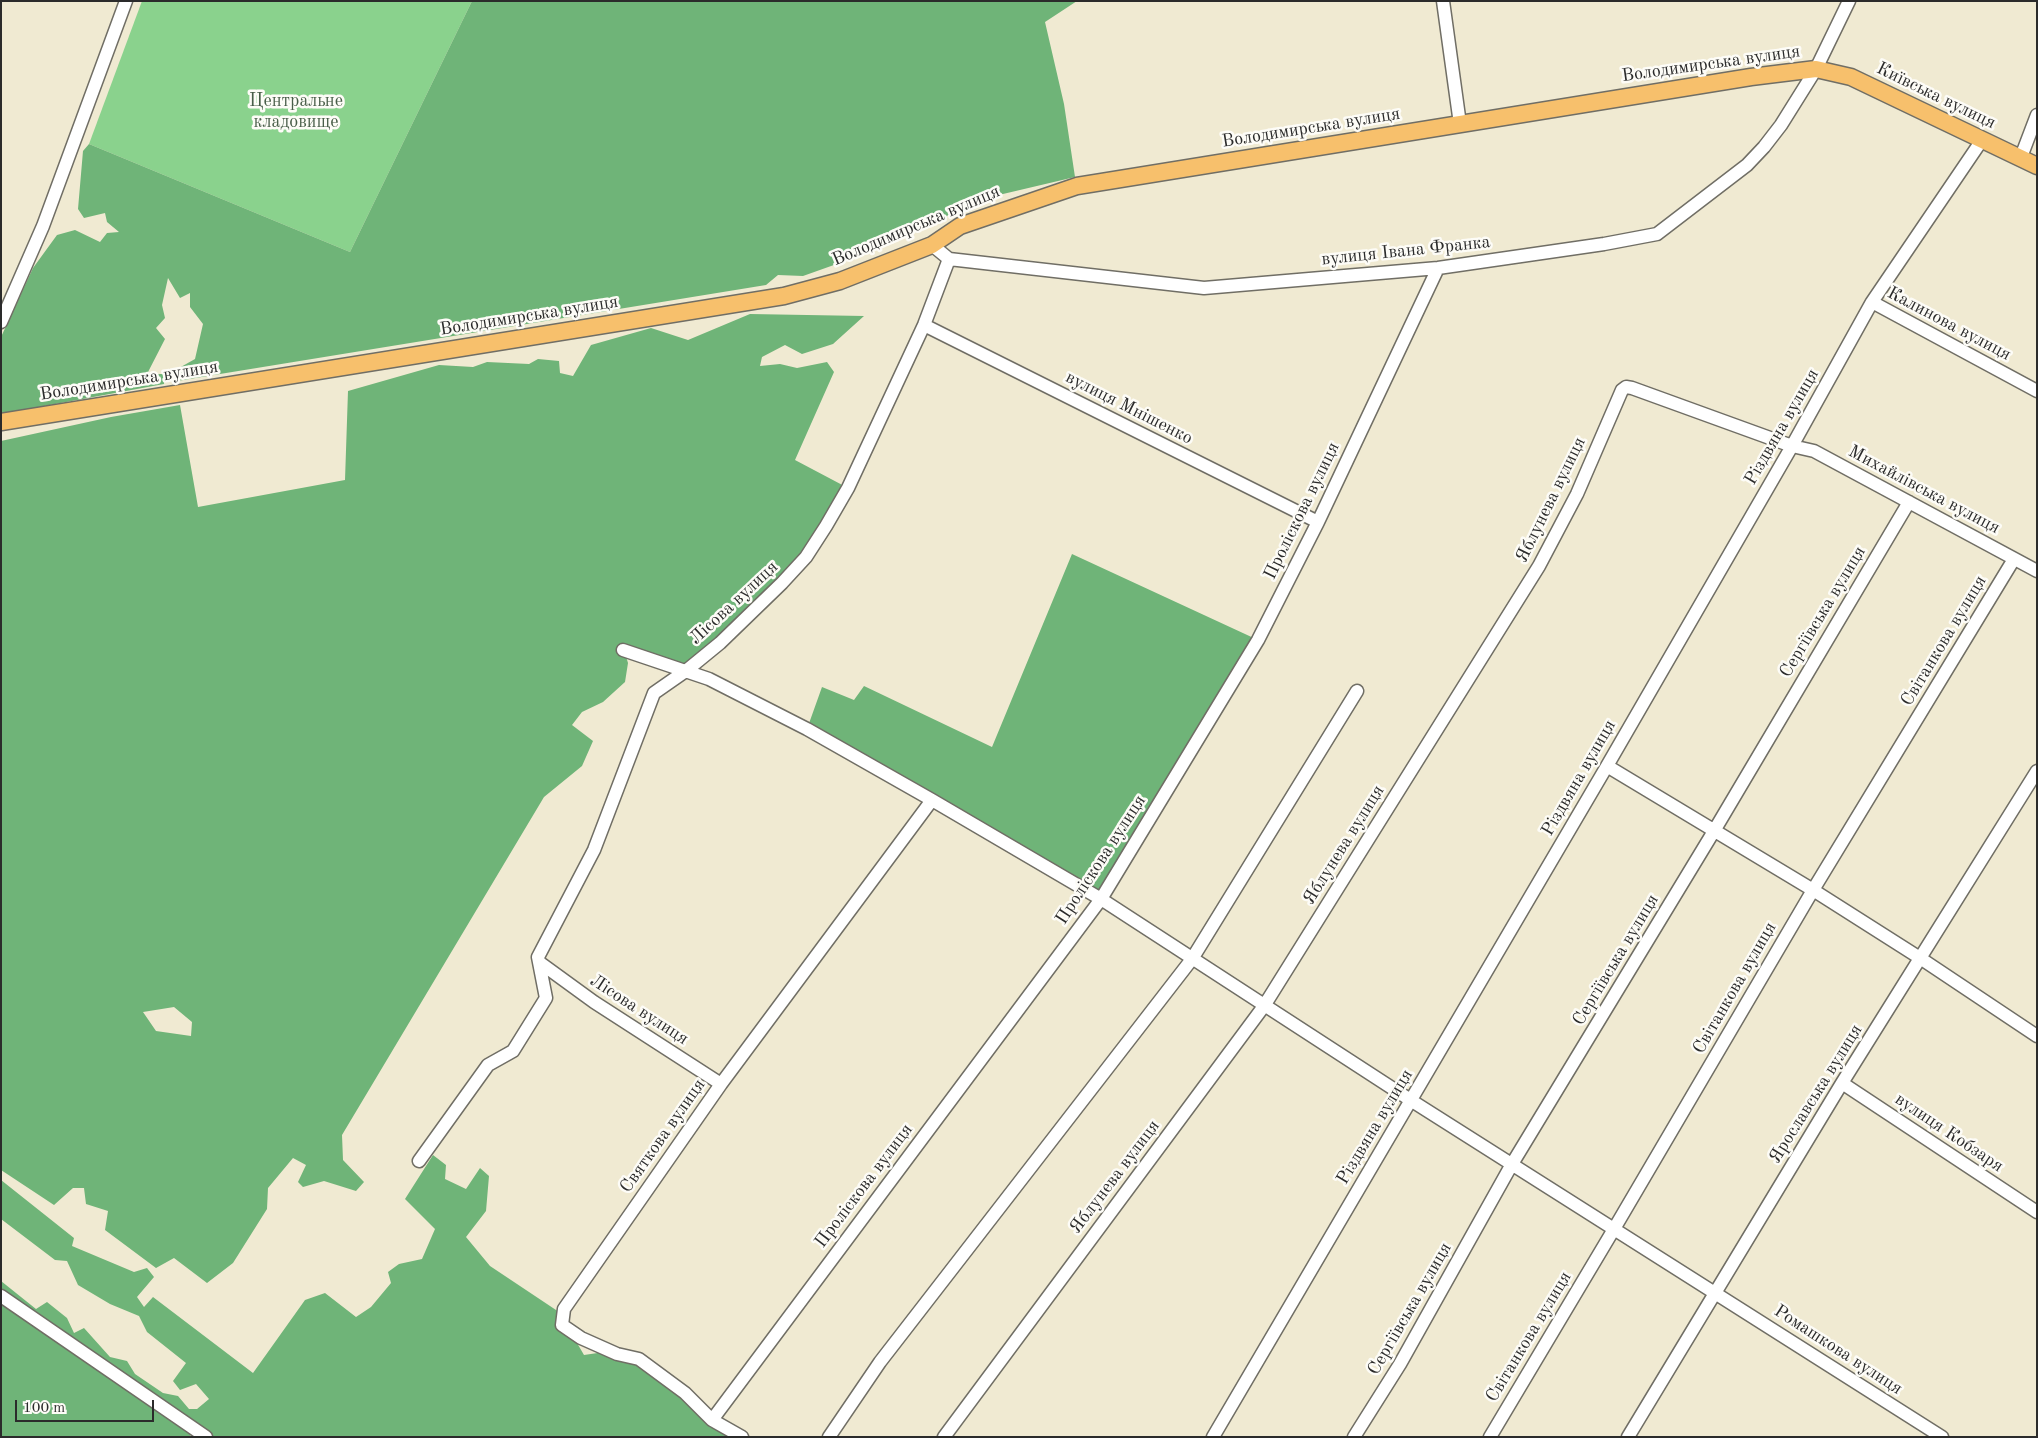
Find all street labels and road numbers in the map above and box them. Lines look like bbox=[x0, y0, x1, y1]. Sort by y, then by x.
street label: Володимирська вулиця bbox=[1620, 41, 1802, 87]
street label: Київська вулиця bbox=[1873, 58, 1999, 134]
street label: Володимирська вулиця bbox=[1220, 103, 1402, 153]
street label: Володимирська вулиця bbox=[829, 181, 1003, 271]
street label: вулиця Івана Франка bbox=[1320, 231, 1492, 271]
street label: Калинова вулиця bbox=[1883, 282, 2015, 366]
street label: Володимирська вулиця bbox=[438, 291, 620, 341]
street label: Володимирська вулиця bbox=[38, 356, 220, 406]
street label: Різдвяна вулиця bbox=[1740, 365, 1824, 489]
street label: вулиця Мнішенко bbox=[1062, 367, 1196, 449]
street label: Яблунева вулиця bbox=[1511, 434, 1591, 566]
street label: Проліскова вулиця bbox=[1259, 439, 1345, 583]
street label: Михайлівська вулиця bbox=[1844, 441, 2004, 539]
street label: Сергіївська вулиця bbox=[1775, 542, 1871, 682]
street label: Лісова вулиця bbox=[685, 556, 783, 650]
street label: Світанкова вулиця bbox=[1897, 572, 1991, 710]
street label: Різдвяна вулиця bbox=[1537, 716, 1621, 840]
street label: Яблунева вулиця bbox=[1299, 781, 1389, 909]
street label: Проліскова вулиця bbox=[1051, 791, 1151, 929]
street label: Сергіївська вулиця bbox=[1568, 890, 1664, 1030]
street label: Світанкова вулиця bbox=[1689, 918, 1781, 1058]
street label: Лісова вулиця bbox=[586, 970, 692, 1050]
street label: Ярославська вулиця bbox=[1765, 1021, 1867, 1167]
street label: Різдвяна вулиця bbox=[1332, 1065, 1418, 1189]
street label: Святкова вулиця bbox=[616, 1075, 710, 1197]
street label: вулиця Кобзаря bbox=[1891, 1089, 2007, 1177]
street label: Яблунева вулиця bbox=[1065, 1116, 1165, 1238]
street label: Проліскова вулиця bbox=[810, 1120, 918, 1252]
street label: Сергіївська вулиця bbox=[1363, 1239, 1457, 1379]
street label: Світанкова вулиця bbox=[1482, 1268, 1576, 1406]
street label: Ромашкова вулиця bbox=[1770, 1300, 1906, 1400]

